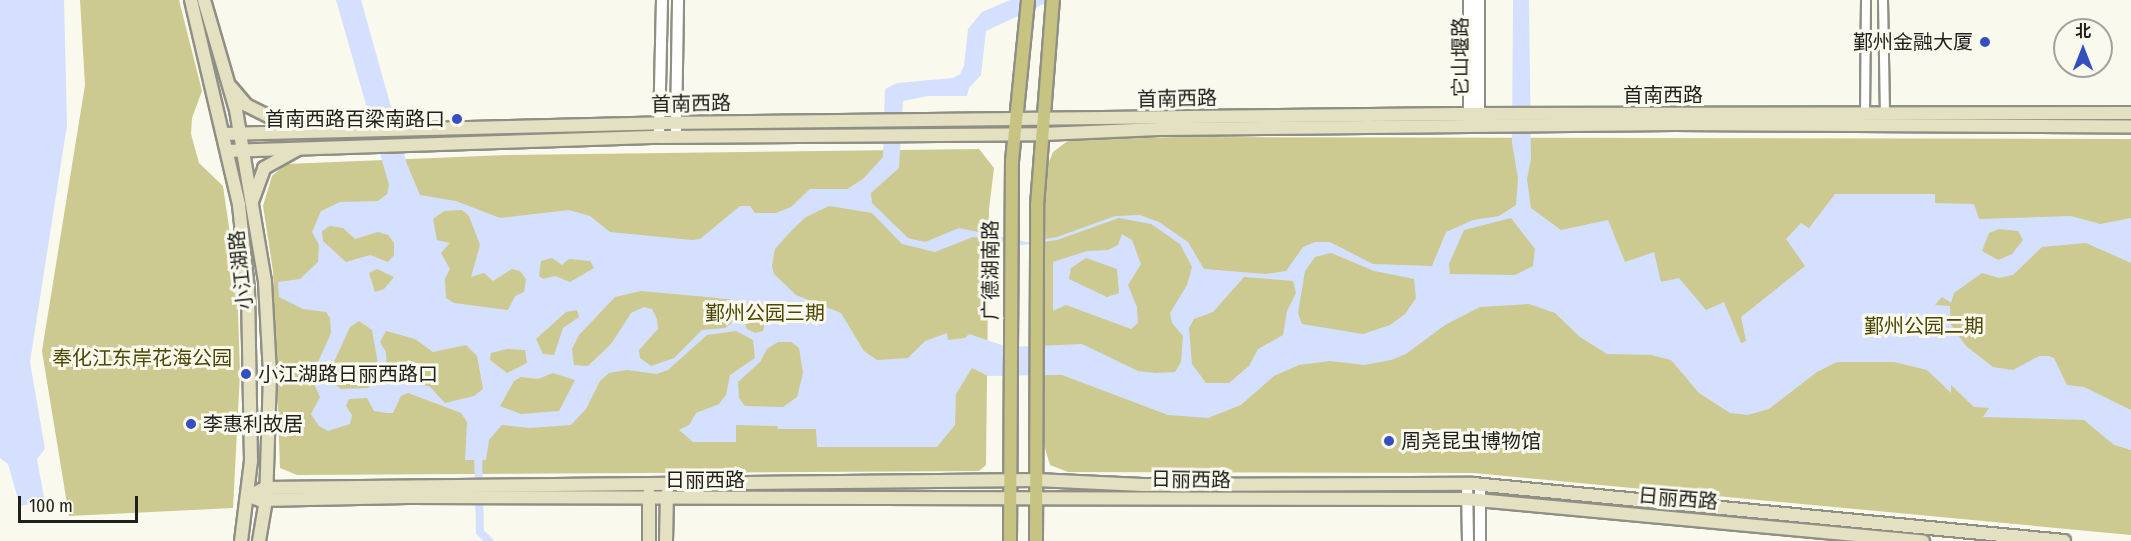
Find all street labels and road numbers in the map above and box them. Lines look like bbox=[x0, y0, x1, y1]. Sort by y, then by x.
street label: 它山堰路 bbox=[1449, 17, 1473, 97]
street label: 首南西路 bbox=[1623, 83, 1703, 107]
street label: 首南西路 bbox=[1137, 86, 1217, 112]
street label: 首南西路 bbox=[651, 91, 731, 117]
street label: 广德湖南路 bbox=[979, 220, 1003, 320]
street label: 小江湖路 bbox=[225, 229, 257, 311]
street label: 日丽西路 bbox=[1151, 467, 1231, 493]
street label: 日丽西路 bbox=[665, 468, 745, 492]
street label: 日丽西路 bbox=[1637, 484, 1719, 514]

